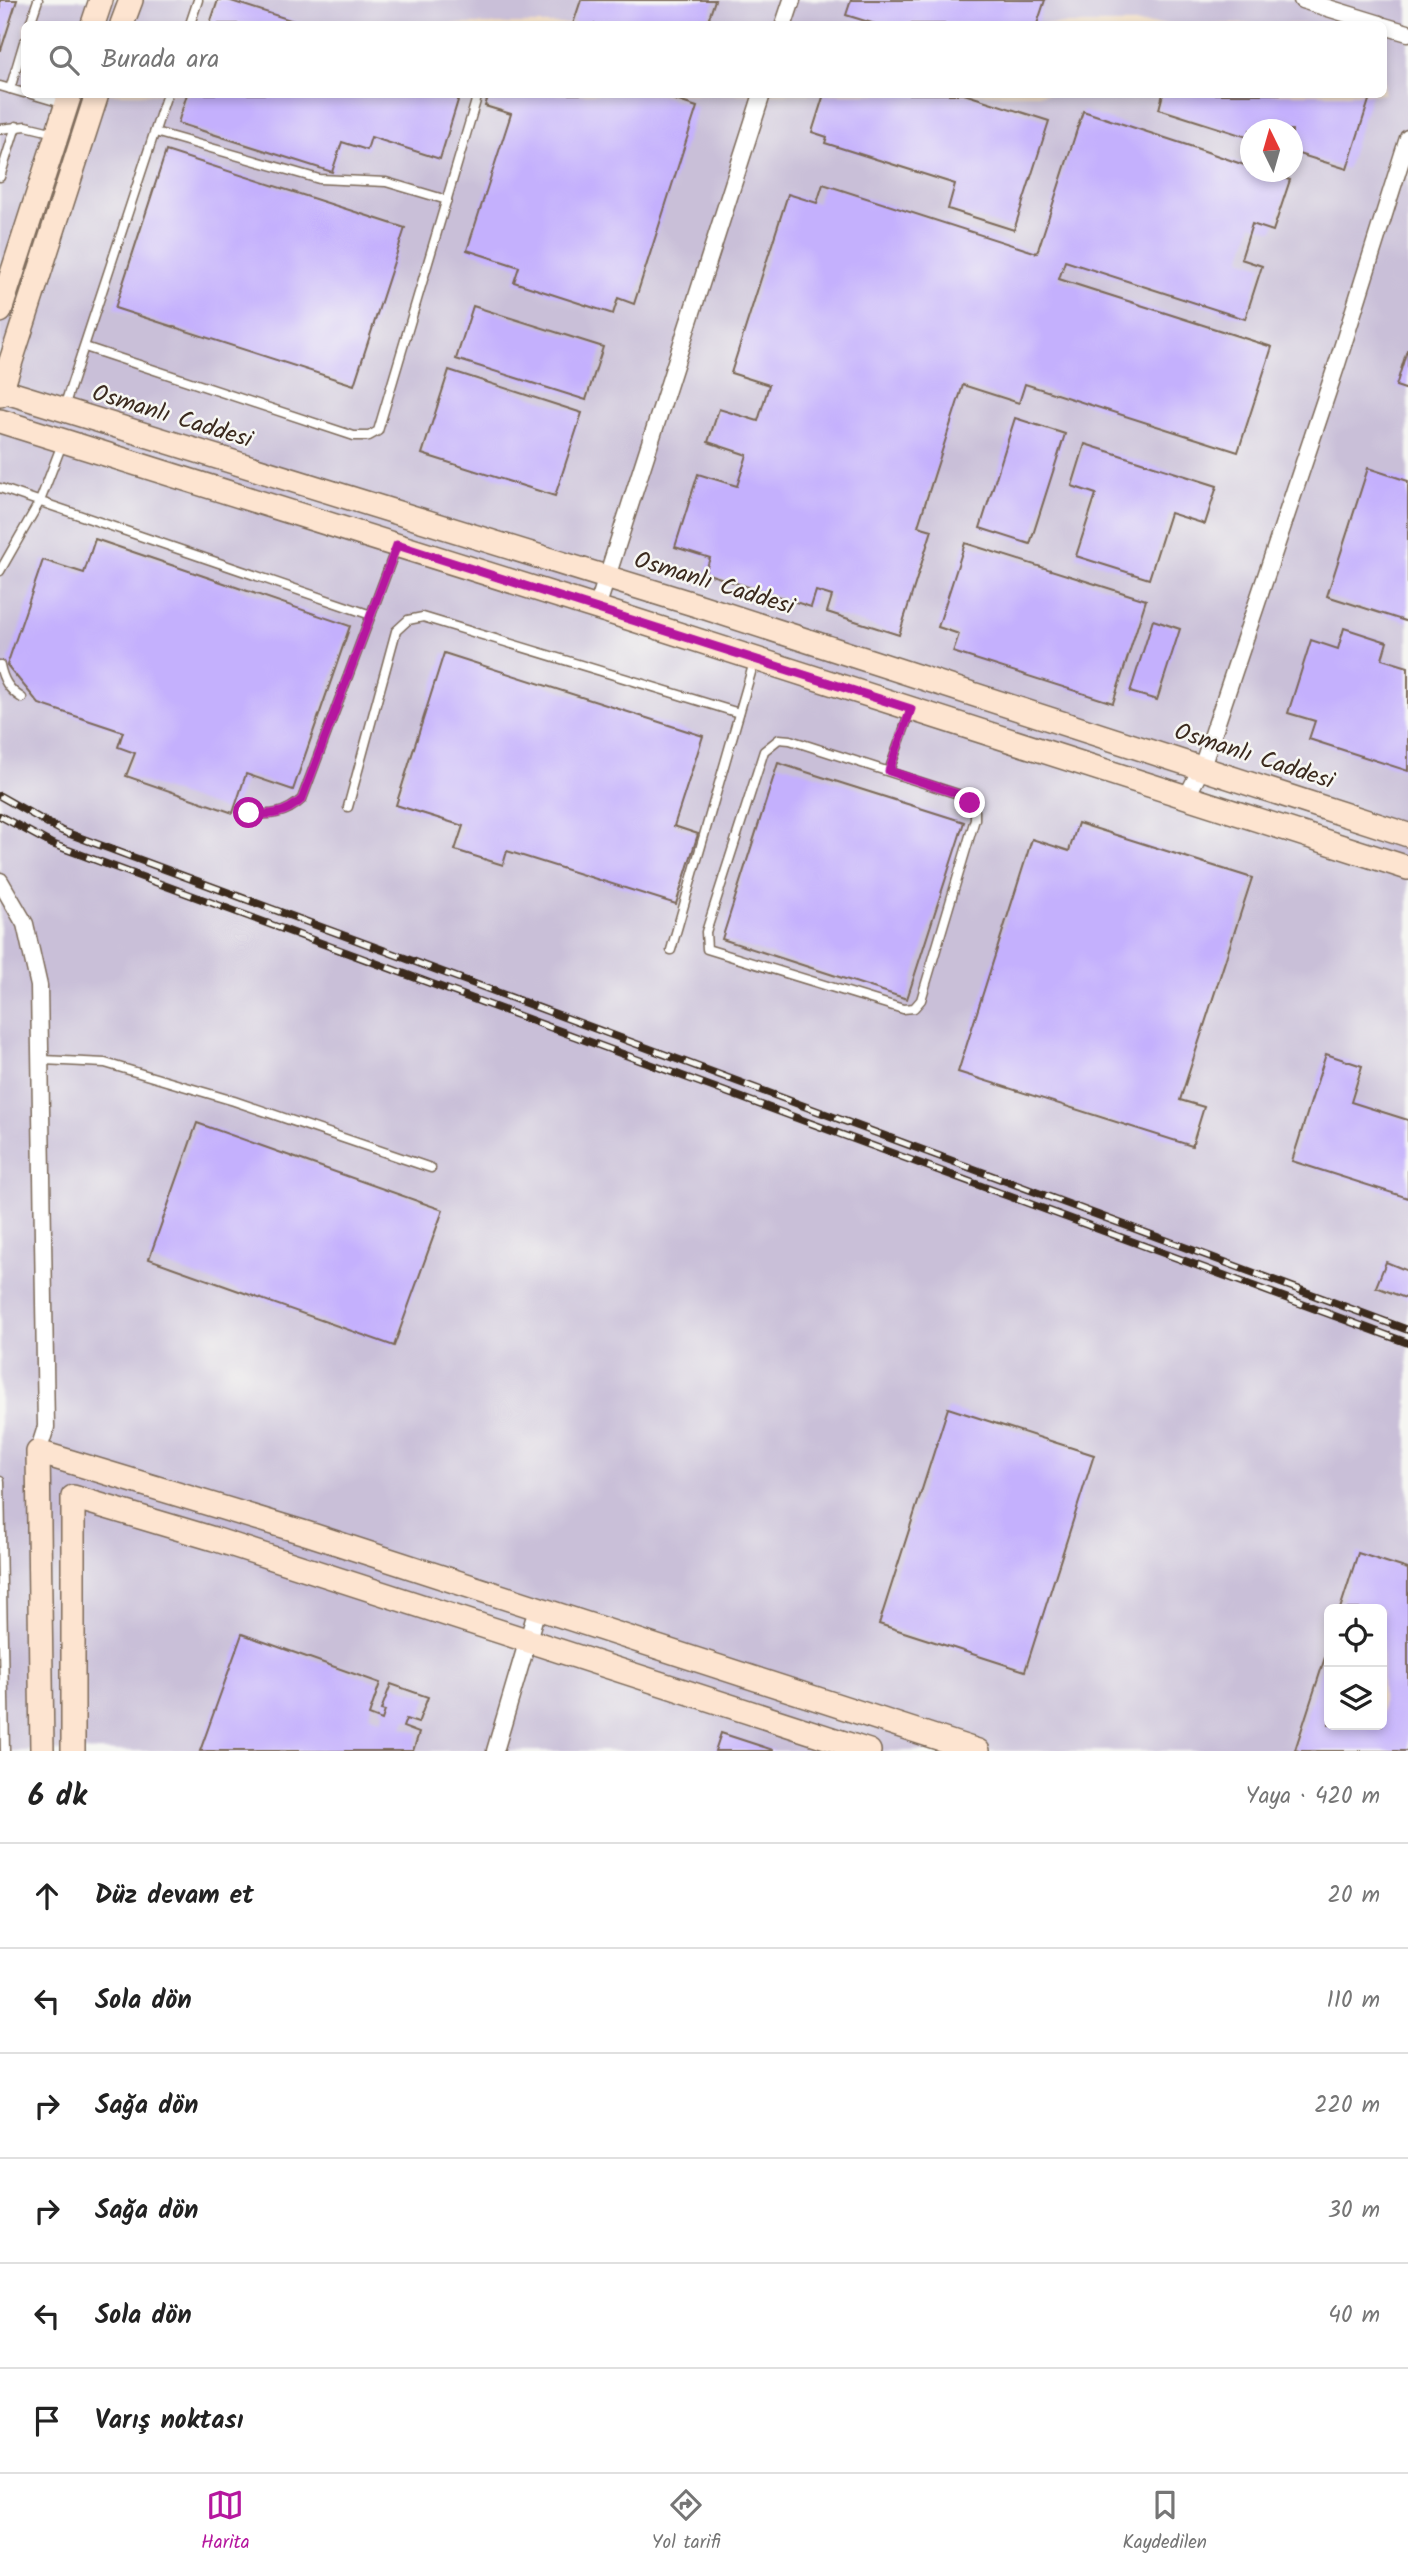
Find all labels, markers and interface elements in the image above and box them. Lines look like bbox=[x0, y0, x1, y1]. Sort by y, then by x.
search box bbox=[21, 21, 1387, 98]
text: Burada ara bbox=[101, 39, 219, 81]
icon: search bbox=[45, 41, 83, 79]
north arrow bbox=[1240, 119, 1303, 182]
street label: Osmanlı Caddesi bbox=[87, 374, 258, 460]
street label: Osmanlı Caddesi bbox=[629, 541, 800, 627]
street label: Osmanlı Caddesi bbox=[1169, 713, 1340, 802]
route end bbox=[954, 787, 985, 818]
route start bbox=[233, 797, 264, 828]
map controls bbox=[1324, 1604, 1387, 1730]
button: locate bbox=[1324, 1604, 1387, 1667]
button: layers bbox=[1324, 1667, 1387, 1730]
text: 6 dk bbox=[28, 1773, 87, 1821]
text: Yaya · 420 m bbox=[1245, 1779, 1380, 1815]
text: Düz devam et bbox=[95, 1875, 254, 1917]
icon: ahead bbox=[28, 1877, 66, 1915]
text: 20 m bbox=[1328, 1878, 1380, 1914]
text: Sola dön bbox=[95, 1980, 192, 2022]
icon: left bbox=[28, 1982, 66, 2020]
text: 110 m bbox=[1327, 1983, 1380, 2019]
text: Sağa dön bbox=[95, 2085, 198, 2127]
icon: right bbox=[28, 2087, 66, 2125]
text: 220 m bbox=[1314, 2088, 1380, 2124]
text: Sağa dön bbox=[95, 2190, 198, 2232]
icon: right bbox=[28, 2192, 66, 2230]
text: 30 m bbox=[1328, 2193, 1380, 2229]
text: Sola dön bbox=[95, 2295, 192, 2337]
icon: left bbox=[28, 2297, 66, 2335]
text: 40 m bbox=[1328, 2298, 1380, 2334]
text: Varış noktası bbox=[95, 2400, 243, 2442]
icon: arrive bbox=[28, 2402, 66, 2440]
tab: Harita bbox=[201, 2486, 250, 2558]
tab: Yol tarifi bbox=[652, 2486, 721, 2558]
tab: Kaydedilen bbox=[1123, 2486, 1207, 2558]

